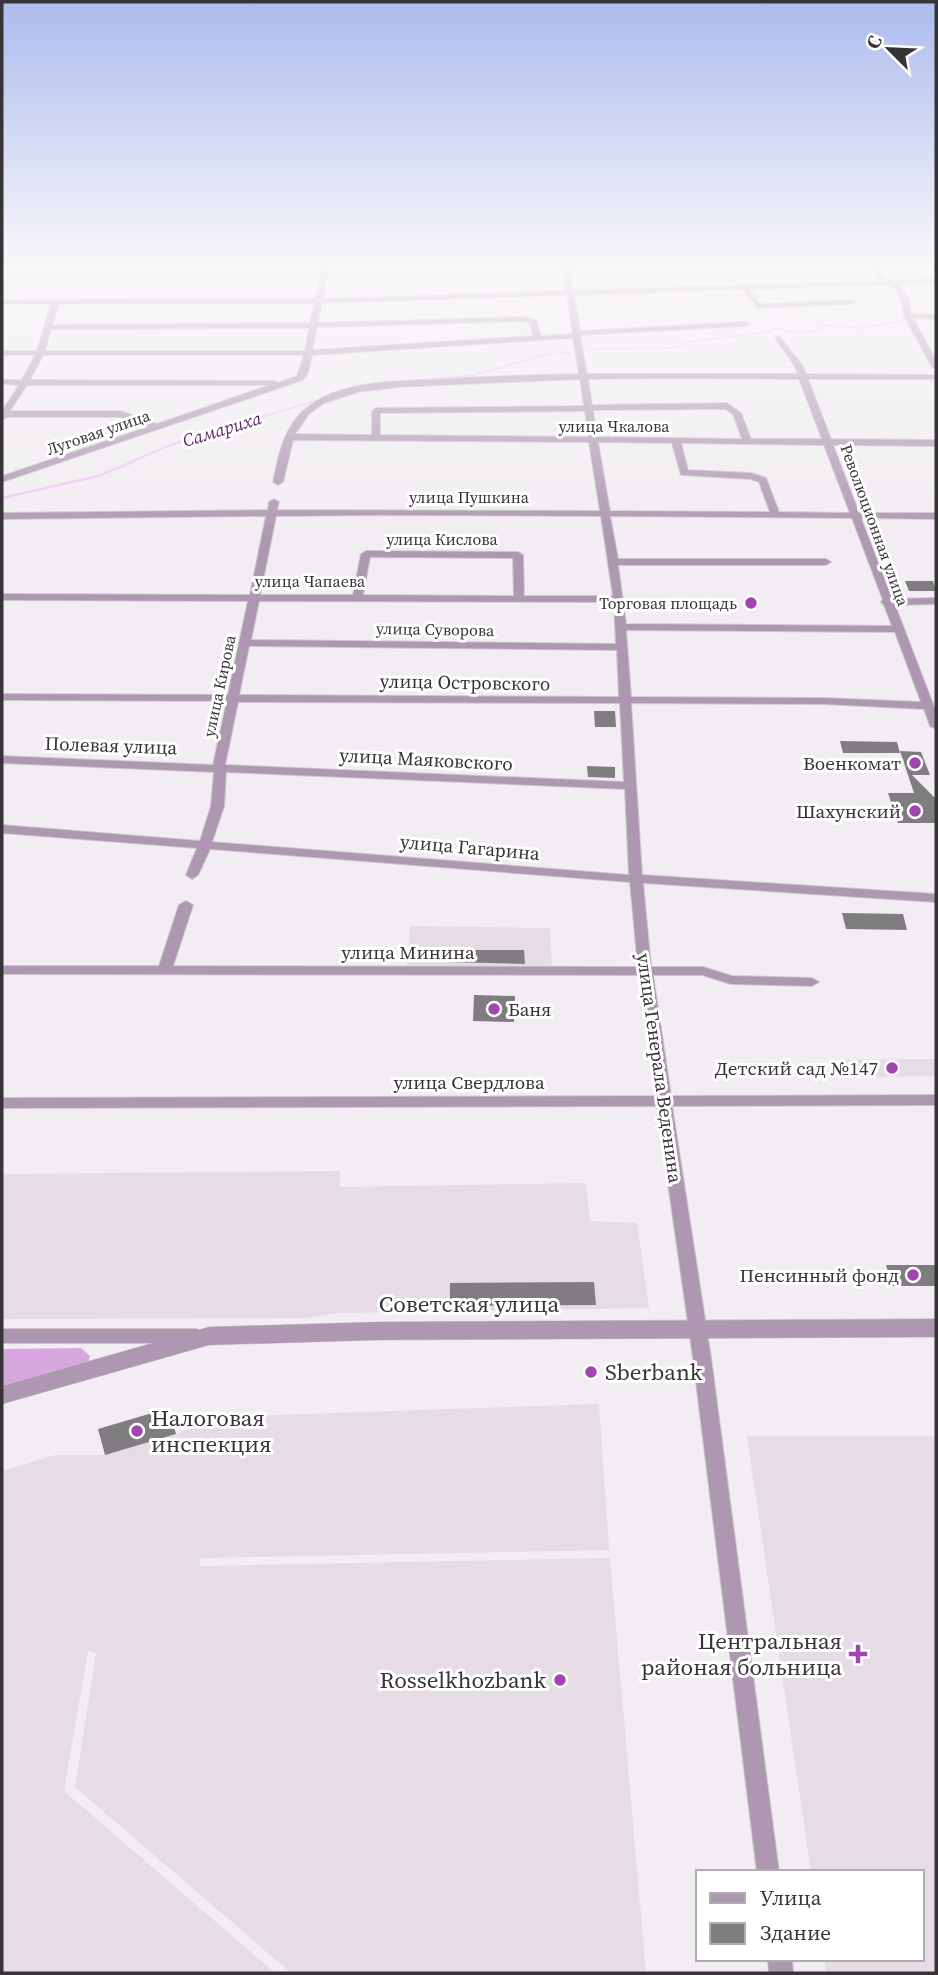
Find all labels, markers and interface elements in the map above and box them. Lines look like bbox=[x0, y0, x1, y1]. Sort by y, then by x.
north arrow bbox=[854, 14, 924, 84]
text: С bbox=[859, 31, 888, 53]
street label: Луговая улица bbox=[43, 404, 154, 460]
water label: Самариха bbox=[179, 405, 265, 453]
street label: улица Чкалова bbox=[558, 415, 670, 437]
street label: Революционная улица bbox=[835, 441, 915, 610]
street label: улица Пушкина bbox=[409, 486, 530, 508]
street label: улица Кислова bbox=[386, 528, 498, 550]
street label: улица Чапаева bbox=[255, 570, 366, 592]
place label: Торговая площадь bbox=[599, 592, 737, 614]
marker: Торговая площадь bbox=[743, 595, 759, 611]
street label: улица Суворова bbox=[376, 617, 495, 641]
street label: улица Кирова bbox=[197, 632, 241, 739]
street label: улица Островского bbox=[379, 668, 551, 696]
street label: Полевая улица bbox=[44, 730, 178, 760]
street label: улица Маяковского bbox=[339, 741, 513, 777]
place label: Военкомат bbox=[803, 750, 901, 776]
marker: Военкомат bbox=[907, 755, 923, 771]
place label: Шахунский bbox=[796, 798, 901, 824]
marker: Шахунский bbox=[907, 803, 923, 819]
street label: улица Гагарина bbox=[399, 828, 541, 866]
street label: улица Минина bbox=[341, 939, 475, 965]
street label: улица Генерала Веденина bbox=[631, 951, 689, 1185]
place label: Баня bbox=[508, 996, 551, 1022]
marker: Баня bbox=[486, 1001, 502, 1017]
place label: Детский сад №147 bbox=[715, 1055, 878, 1081]
marker: Детский сад №147 bbox=[884, 1060, 900, 1076]
street label: улица Свердлова bbox=[393, 1069, 545, 1095]
place label: Пенсинный фонд bbox=[740, 1262, 899, 1288]
marker: Пенсинный фонд bbox=[905, 1267, 921, 1283]
street label: Советская улица bbox=[379, 1288, 560, 1320]
place label: Sberbank bbox=[605, 1356, 703, 1388]
marker: Sberbank bbox=[583, 1364, 599, 1380]
place label: Налоговая инспекция bbox=[151, 1402, 271, 1460]
marker: Налоговая инспекция bbox=[129, 1423, 145, 1439]
place label: Центральная районая больница bbox=[641, 1625, 842, 1683]
marker: Центральная районая больница bbox=[848, 1644, 868, 1664]
place label: Rosselkhozbank bbox=[379, 1664, 546, 1696]
marker: Rosselkhozbank bbox=[552, 1672, 568, 1688]
legend bbox=[696, 1870, 924, 1961]
text: Улица bbox=[760, 1883, 822, 1912]
text: Здание bbox=[760, 1918, 831, 1947]

